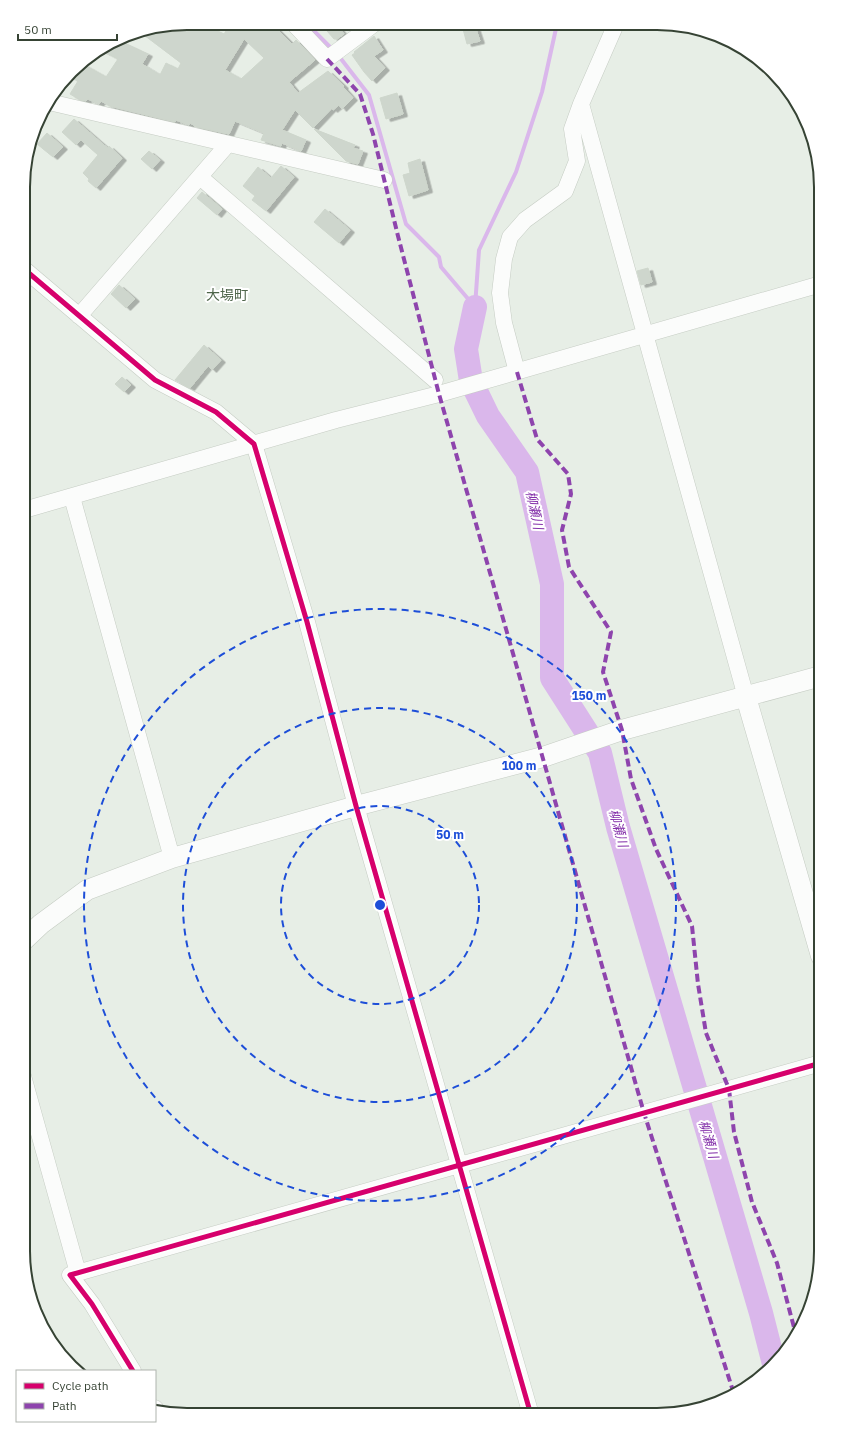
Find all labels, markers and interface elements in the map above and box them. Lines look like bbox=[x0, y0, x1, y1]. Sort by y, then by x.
scale bar bbox=[18, 16, 117, 42]
text: 50 m bbox=[24, 22, 52, 37]
district label: 大場町 bbox=[206, 286, 248, 304]
water label: 柳瀬川 bbox=[522, 489, 547, 533]
text: 150 m bbox=[571, 688, 607, 703]
text: 100 m bbox=[501, 758, 537, 773]
water label: 柳瀬川 bbox=[605, 807, 632, 851]
text: 50 m bbox=[436, 827, 464, 842]
centre of rings bbox=[373, 898, 387, 912]
water label: 柳瀬川 bbox=[695, 1118, 723, 1162]
legend bbox=[16, 1370, 156, 1422]
text: Cycle path bbox=[52, 1378, 109, 1393]
text: Path bbox=[52, 1398, 77, 1413]

